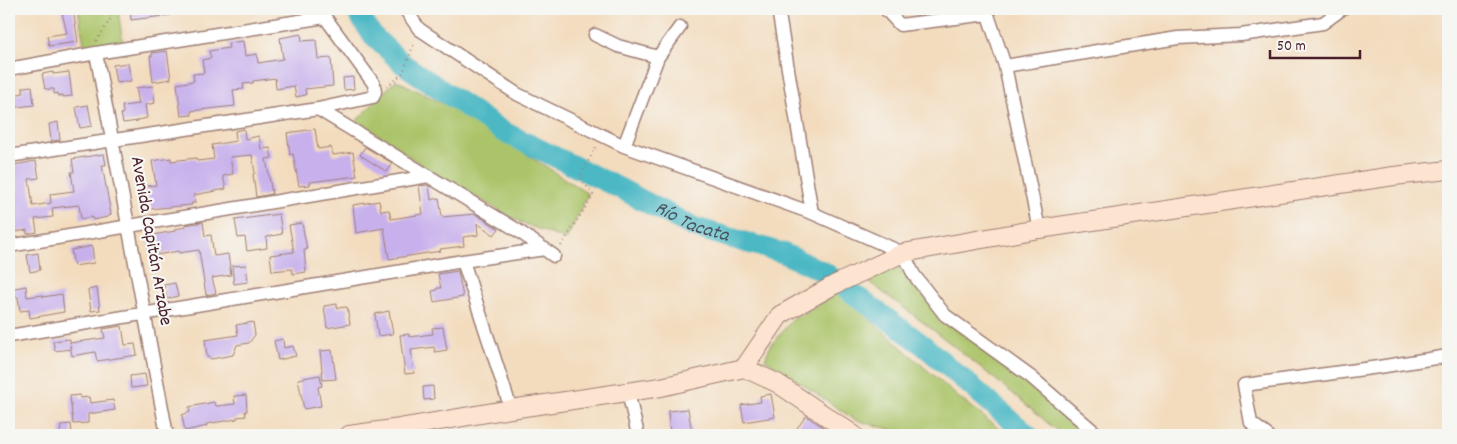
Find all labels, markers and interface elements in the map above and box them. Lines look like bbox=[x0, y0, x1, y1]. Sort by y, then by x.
scale bar bbox=[1270, 28, 1360, 60]
text: 50 m bbox=[1277, 36, 1306, 58]
street label: Avenida Capitán Arzabe bbox=[122, 154, 178, 328]
water label: Río Tacata bbox=[649, 195, 733, 251]

